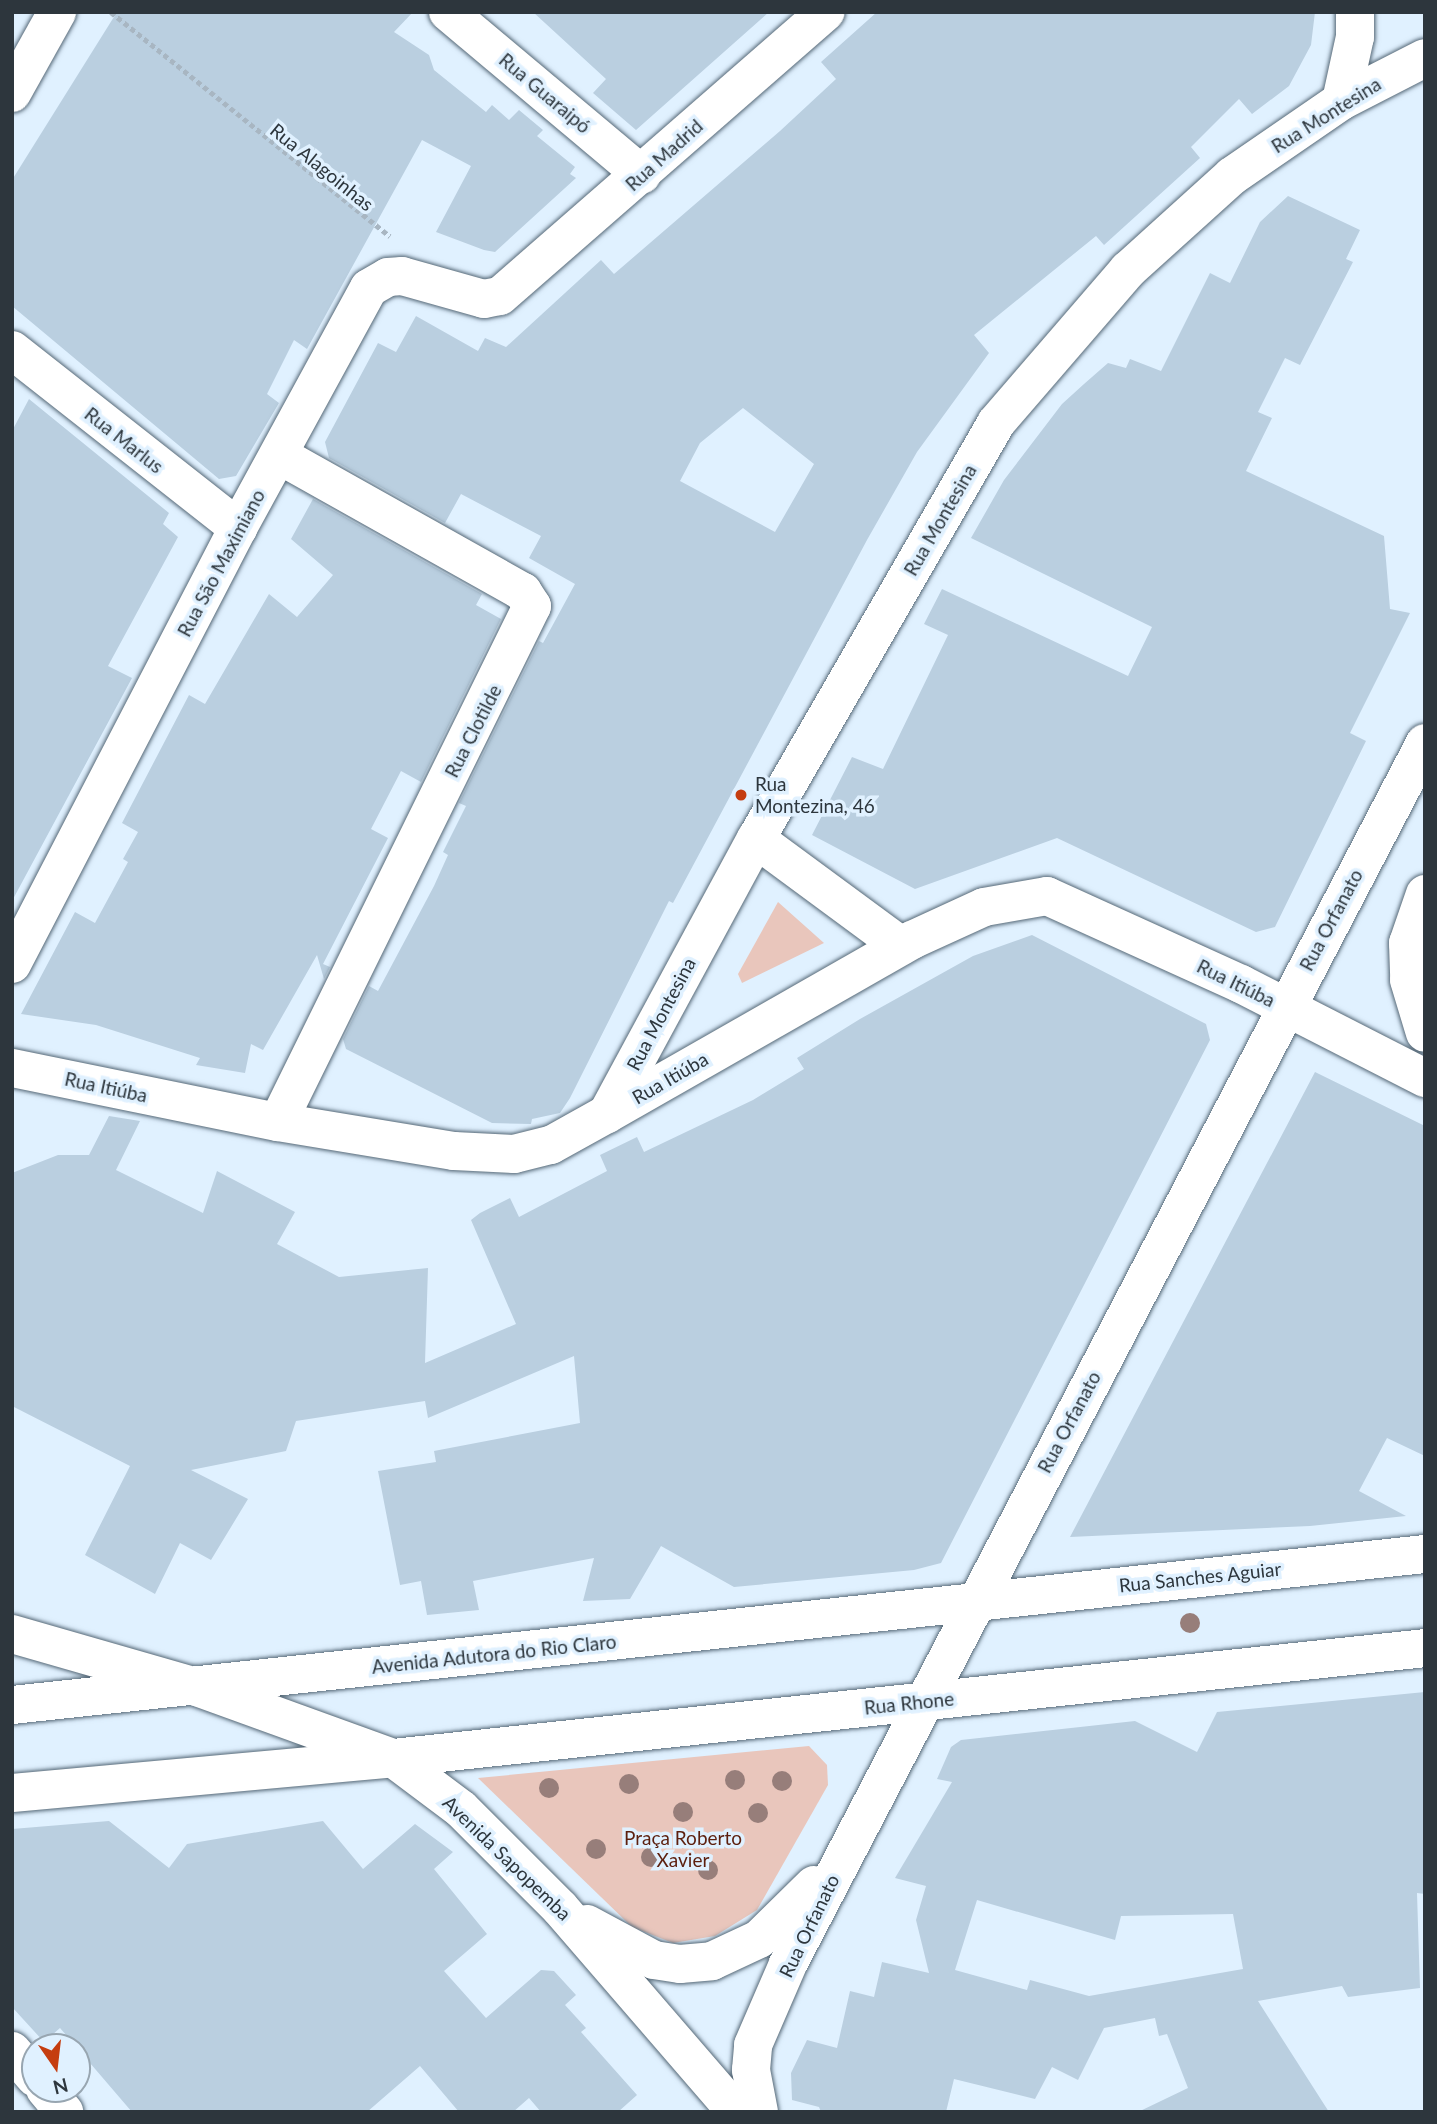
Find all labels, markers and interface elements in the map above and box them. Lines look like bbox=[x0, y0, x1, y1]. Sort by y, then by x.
street label: Rua Guaraipó bbox=[495, 48, 595, 138]
street label: Rua Montesina bbox=[1267, 72, 1385, 158]
street label: Rua Madrid bbox=[621, 114, 707, 196]
street label: Rua Alagoinhas bbox=[265, 118, 379, 216]
street label: Rua Marlus bbox=[80, 402, 168, 478]
street label: Rua Montesina bbox=[899, 460, 981, 580]
street label: Rua São Maximiano bbox=[173, 485, 269, 641]
street label: Rua Clotilde bbox=[440, 681, 506, 781]
place label: Rua Montezina, 46 bbox=[755, 773, 875, 817]
marker: Rua Montezina, 46 bbox=[733, 787, 749, 803]
street label: Rua Orfanato bbox=[1295, 865, 1367, 975]
street label: Rua Montesina bbox=[622, 954, 700, 1074]
street label: Rua Itiúba bbox=[1193, 954, 1279, 1012]
street label: Rua Itiúba bbox=[628, 1047, 712, 1109]
street label: Rua Itiúba bbox=[63, 1067, 149, 1107]
street label: Rua Orfanato bbox=[1033, 1367, 1105, 1477]
street label: Rua Sanches Aguiar bbox=[1117, 1557, 1283, 1597]
street label: Avenida Adutora do Rio Claro bbox=[370, 1630, 618, 1678]
street label: Rua Rhone bbox=[863, 1687, 955, 1719]
street label: Avenida Sapopemba bbox=[438, 1791, 576, 1925]
park label: Praça Roberto Xavier bbox=[624, 1827, 742, 1871]
street label: Rua Orfanato bbox=[774, 1871, 844, 1981]
north arrow bbox=[21, 2033, 91, 2103]
text: N bbox=[51, 2074, 71, 2100]

